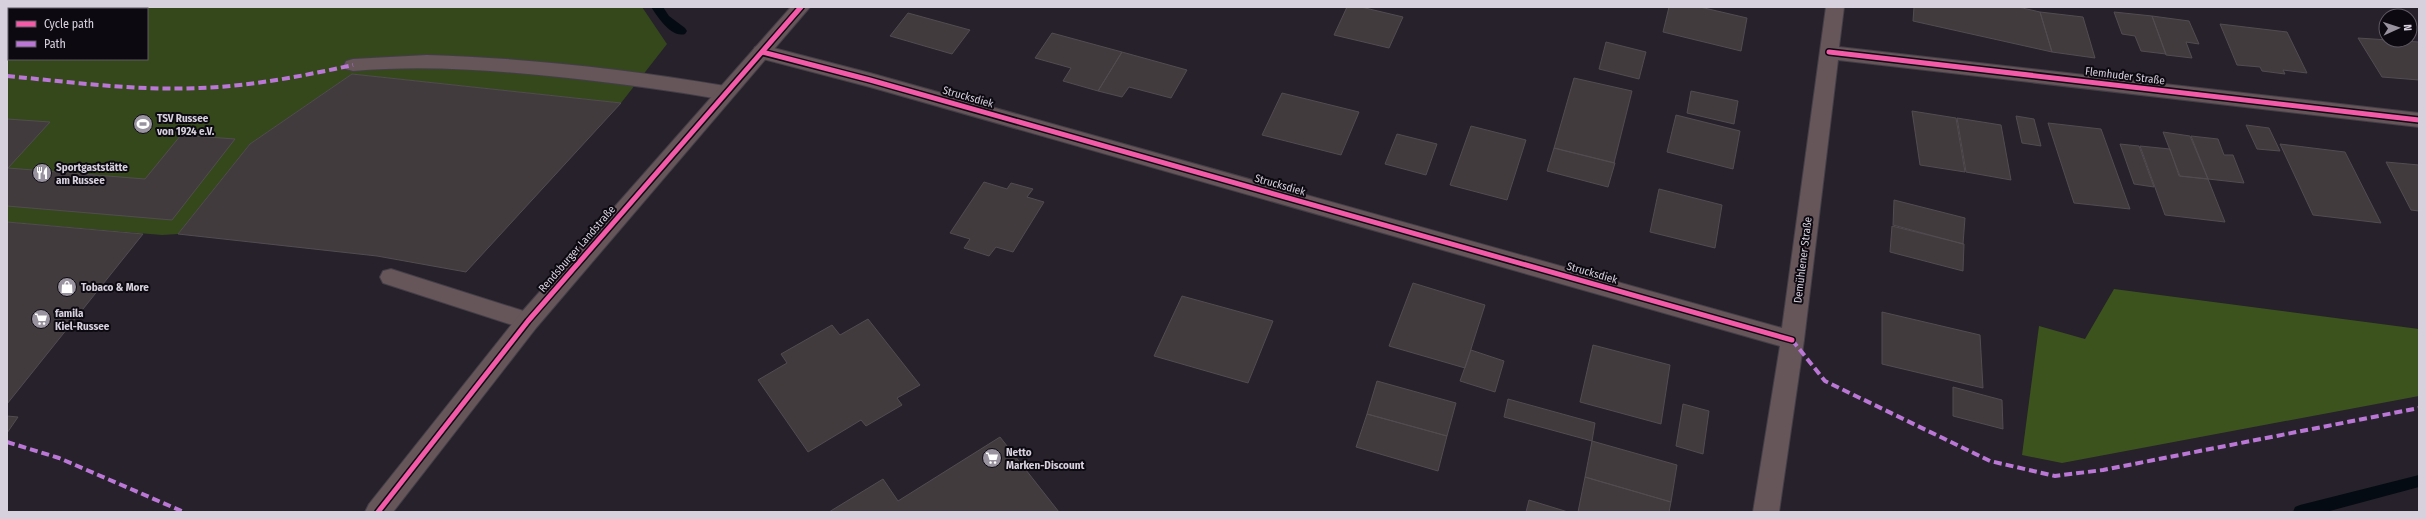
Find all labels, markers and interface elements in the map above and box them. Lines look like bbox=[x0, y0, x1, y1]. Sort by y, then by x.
legend bbox=[8, 8, 148, 60]
north arrow bbox=[2378, 8, 2418, 48]
text: Cycle path bbox=[44, 17, 94, 31]
text: N bbox=[2401, 24, 2414, 31]
text: Path bbox=[44, 37, 66, 51]
street label: Flemhuder Straße bbox=[2084, 65, 2166, 87]
street label: Strucksdiek bbox=[941, 84, 996, 111]
place label: TSV Russee von 1924 e.V. bbox=[156, 112, 215, 138]
sports icon: TSV Russee von 1924 e.V. bbox=[132, 113, 154, 135]
place label: Sportgaststätte am Russee bbox=[56, 161, 128, 187]
restaurant icon: Sportgaststätte am Russee bbox=[31, 162, 53, 184]
street label: Strucksdiek bbox=[1253, 172, 1308, 199]
street label: Rendsburger Landstraße bbox=[536, 203, 618, 295]
street label: Demühlener Straße bbox=[1791, 216, 1815, 304]
street label: Strucksdiek bbox=[1565, 260, 1620, 287]
shop icon: Tobaco & More bbox=[56, 276, 78, 298]
place label: Tobaco & More bbox=[81, 281, 149, 294]
place label: famila Kiel-Russee bbox=[55, 307, 110, 333]
supermarket icon: famila Kiel-Russee bbox=[30, 308, 52, 330]
place label: Netto Marken-Discount bbox=[1006, 446, 1084, 472]
supermarket icon: Netto Marken-Discount bbox=[981, 447, 1003, 469]

